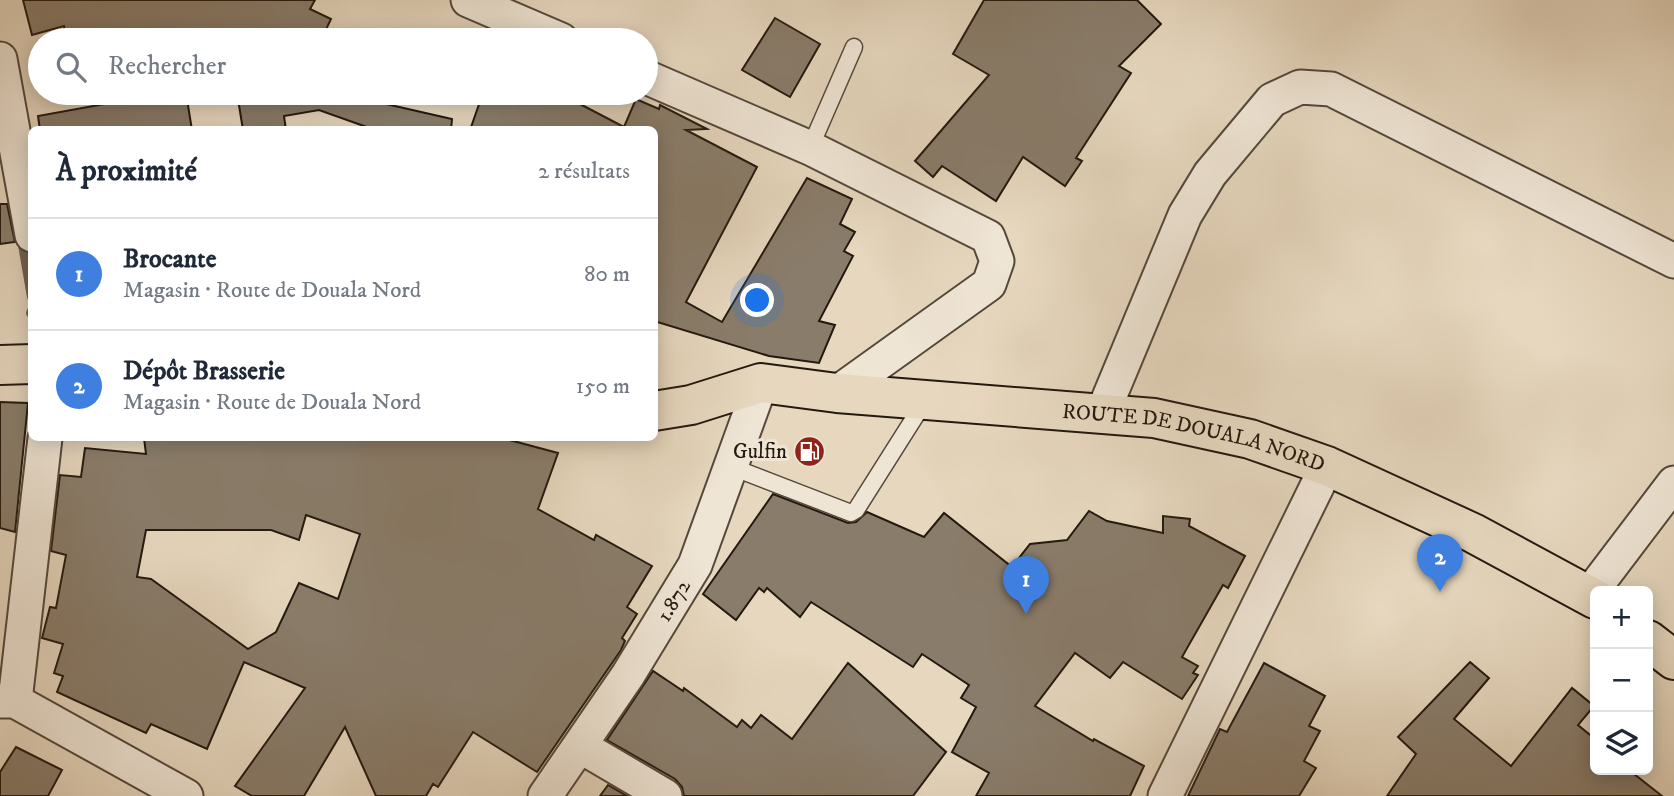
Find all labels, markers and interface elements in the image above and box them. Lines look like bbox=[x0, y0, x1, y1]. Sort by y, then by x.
search box bbox=[28, 28, 658, 105]
icon: search bbox=[52, 48, 90, 86]
text: Rechercher bbox=[108, 50, 226, 83]
text: À proximité bbox=[56, 153, 197, 190]
text: 2 résultats bbox=[538, 157, 630, 186]
text: Brocante bbox=[123, 243, 216, 276]
text: 1 bbox=[75, 260, 83, 289]
text: 80 m bbox=[584, 260, 630, 289]
text: Magasin · Route de Douala Nord bbox=[123, 276, 421, 305]
your location bbox=[740, 283, 774, 317]
text: Dépôt Brasserie bbox=[123, 355, 285, 388]
text: 2 bbox=[73, 372, 85, 401]
text: 150 m bbox=[576, 372, 630, 401]
text: Magasin · Route de Douala Nord bbox=[123, 388, 421, 417]
street label: ROUTE DE DOUALA NORD bbox=[1061, 399, 1328, 478]
fuel station icon: Gulfin bbox=[793, 434, 827, 468]
place label: Gulfin bbox=[733, 439, 787, 465]
pin: 2 bbox=[1417, 534, 1463, 592]
pin: 1 bbox=[1003, 556, 1049, 614]
street label: 1.872 bbox=[652, 575, 697, 627]
map controls bbox=[1590, 586, 1653, 775]
button: + bbox=[1590, 586, 1653, 649]
button: − bbox=[1590, 649, 1653, 712]
button: layers bbox=[1590, 712, 1653, 775]

